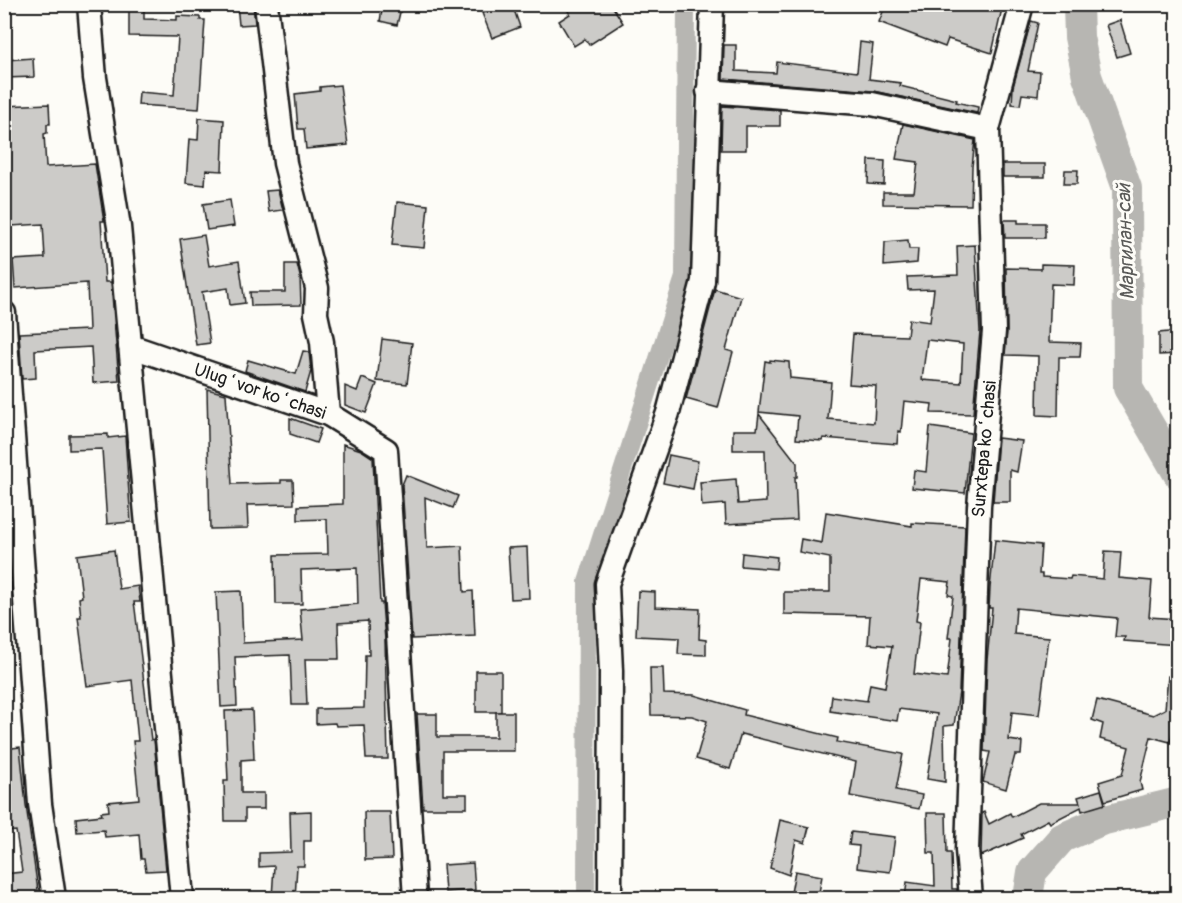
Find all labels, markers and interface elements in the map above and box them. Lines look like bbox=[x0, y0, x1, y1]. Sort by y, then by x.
water label: Маргилан-сай bbox=[1111, 182, 1140, 301]
street label: Ulugʻvor koʻchasi bbox=[191, 358, 329, 425]
street label: Surxtepa koʻchasi bbox=[967, 380, 1002, 518]

